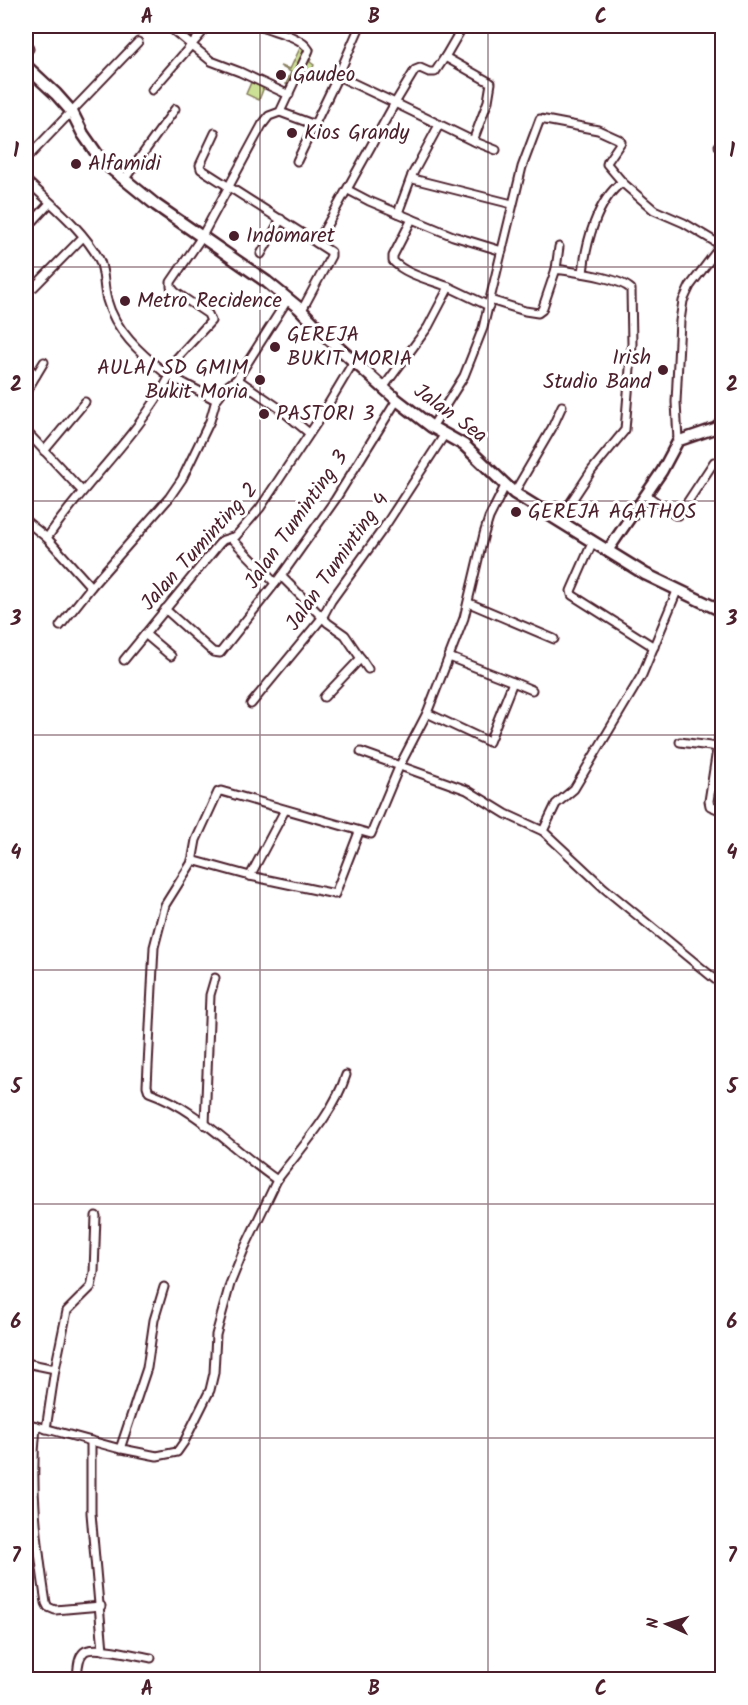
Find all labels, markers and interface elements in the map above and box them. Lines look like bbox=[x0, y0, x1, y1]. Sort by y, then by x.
text: A bbox=[141, 2, 153, 34]
text: B bbox=[368, 2, 380, 34]
text: C bbox=[595, 2, 607, 34]
place label: Gaudeo bbox=[293, 59, 355, 92]
marker: Gaudeo bbox=[274, 68, 288, 82]
place label: Kios Grandy bbox=[304, 117, 410, 150]
marker: Kios Grandy bbox=[285, 126, 299, 140]
text: 1 bbox=[13, 136, 19, 168]
text: 1 bbox=[729, 136, 735, 168]
place label: Alfamidi bbox=[88, 148, 162, 181]
marker: Alfamidi bbox=[69, 157, 83, 171]
place label: Indomaret bbox=[246, 220, 336, 253]
marker: Indomaret bbox=[227, 229, 241, 243]
place label: Metro Recidence bbox=[137, 285, 283, 318]
marker: Metro Recidence bbox=[118, 294, 132, 308]
place label: GEREJA BUKIT MORIA bbox=[287, 319, 413, 376]
marker: GEREJA BUKIT MORIA bbox=[268, 340, 282, 354]
place label: Irish Studio Band bbox=[543, 342, 652, 399]
place label: AULA/ SD GMIM Bukit Moria bbox=[97, 352, 248, 409]
marker: Irish Studio Band bbox=[656, 363, 670, 377]
text: 2 bbox=[10, 370, 22, 402]
text: 2 bbox=[726, 370, 738, 402]
marker: AULA/ SD GMIM Bukit Moria bbox=[253, 373, 267, 387]
street label: Jalan Sea bbox=[406, 376, 494, 452]
place label: PASTORI 3 bbox=[276, 398, 375, 431]
marker: PASTORI 3 bbox=[257, 407, 271, 421]
street label: Jalan Tuminting 3 bbox=[237, 444, 357, 596]
street label: Jalan Tuminting 2 bbox=[133, 475, 267, 619]
street label: Jalan Tuminting 4 bbox=[278, 486, 398, 638]
place label: GEREJA AGATHOS bbox=[528, 496, 696, 529]
marker: GEREJA AGATHOS bbox=[509, 505, 523, 519]
text: 3 bbox=[10, 604, 22, 636]
text: 3 bbox=[726, 604, 738, 636]
text: 4 bbox=[11, 838, 22, 870]
text: 4 bbox=[727, 838, 738, 870]
text: 5 bbox=[10, 1072, 23, 1104]
text: 5 bbox=[726, 1072, 739, 1104]
text: 6 bbox=[11, 1307, 22, 1339]
text: 6 bbox=[727, 1307, 738, 1339]
text: 7 bbox=[11, 1541, 21, 1573]
text: 7 bbox=[727, 1541, 737, 1573]
north arrow bbox=[637, 1594, 697, 1654]
text: N bbox=[641, 1617, 666, 1629]
text: A bbox=[141, 1674, 153, 1705]
text: B bbox=[368, 1674, 380, 1705]
text: C bbox=[595, 1674, 607, 1705]

